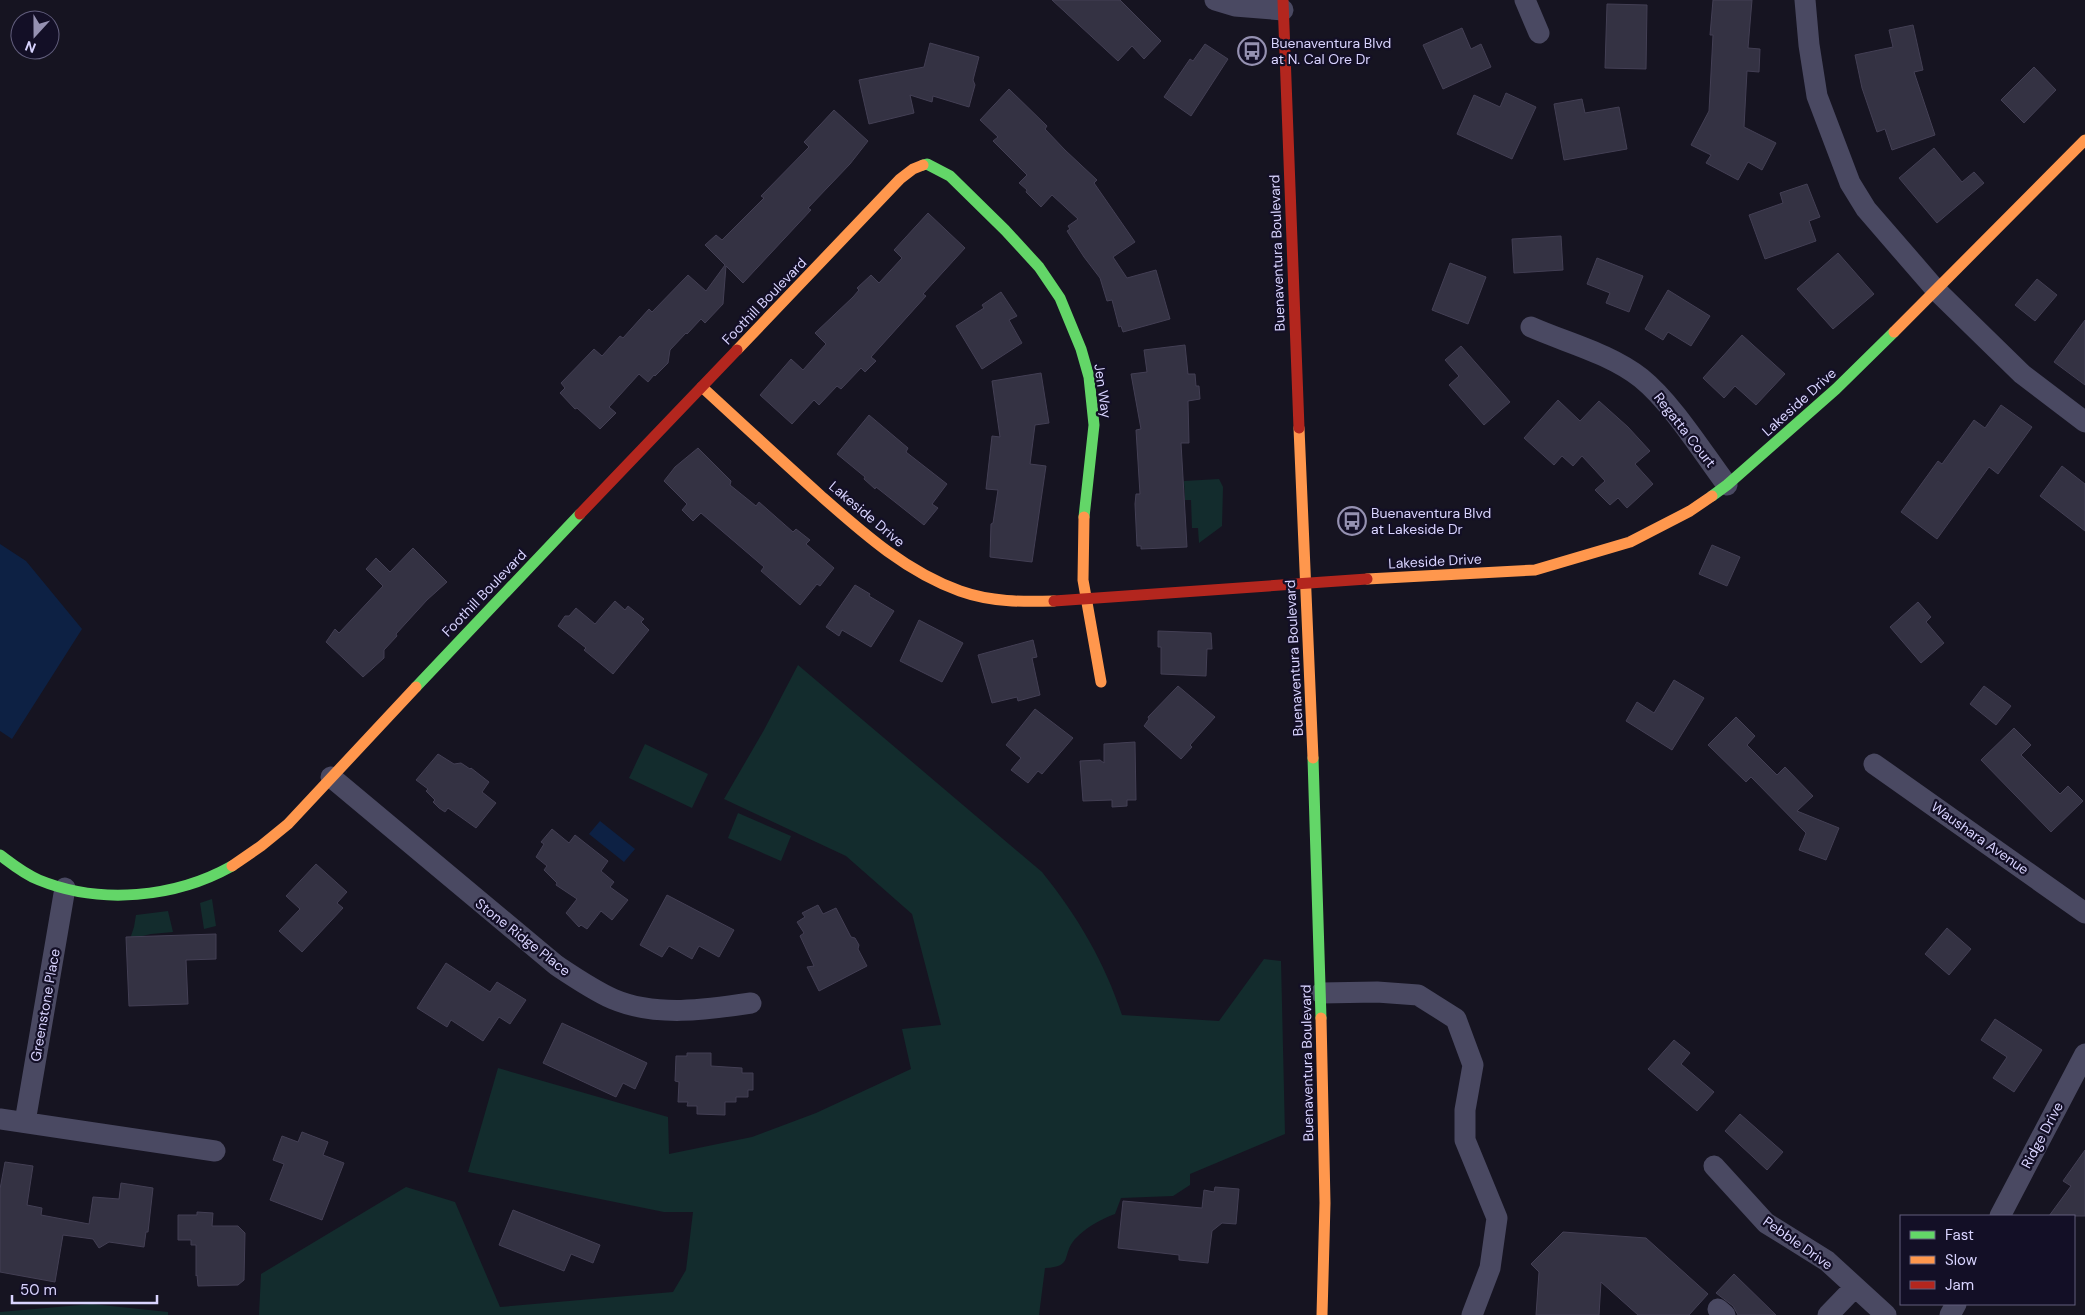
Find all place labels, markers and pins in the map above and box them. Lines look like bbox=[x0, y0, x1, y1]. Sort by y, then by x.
place label: Buenaventura Blvd at N. Cal Ore Dr bbox=[1271, 34, 1391, 68]
bus stop icon: Buenaventura Blvd at N. Cal Ore Dr bbox=[1237, 36, 1267, 66]
place label: Buenaventura Blvd at Lakeside Dr bbox=[1371, 504, 1491, 538]
bus stop icon: Buenaventura Blvd at Lakeside Dr bbox=[1337, 506, 1367, 536]

